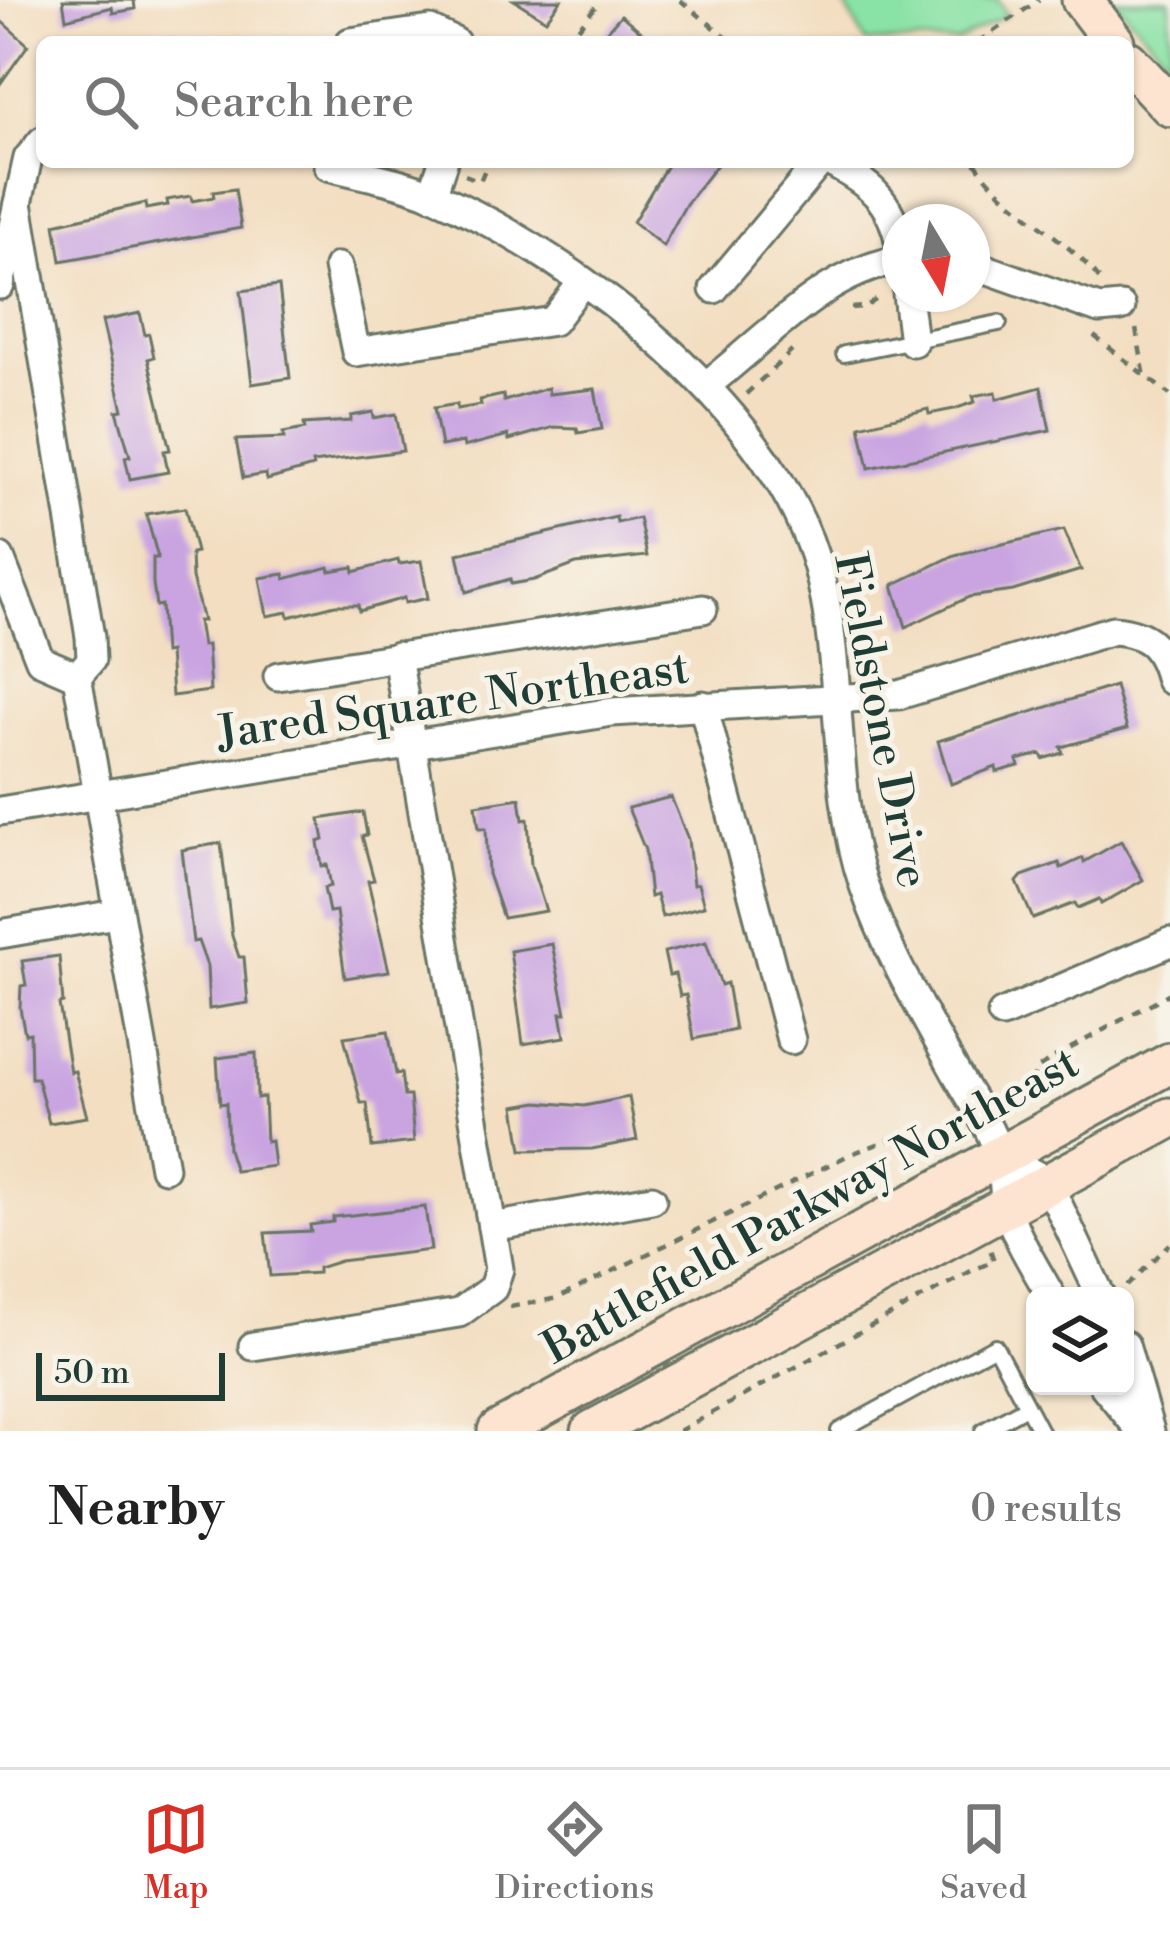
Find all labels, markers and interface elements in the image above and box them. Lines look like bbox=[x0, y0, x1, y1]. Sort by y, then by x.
search box bbox=[36, 36, 1134, 168]
icon: search bbox=[78, 69, 144, 135]
text: Search here bbox=[174, 74, 414, 131]
north arrow bbox=[882, 204, 990, 312]
street label: Fieldstone Drive bbox=[820, 548, 941, 893]
street label: Jared Square Northeast bbox=[212, 640, 693, 763]
street label: Battlefield Parkway Northeast bbox=[533, 1035, 1089, 1378]
map controls bbox=[1026, 1287, 1134, 1395]
button: layers bbox=[1026, 1287, 1134, 1395]
scale bar bbox=[36, 1347, 225, 1400]
text: 50 m bbox=[54, 1353, 130, 1394]
text: Nearby bbox=[48, 1477, 224, 1541]
text: 0 results bbox=[970, 1485, 1122, 1534]
tab: Map bbox=[143, 1796, 209, 1909]
tab: Directions bbox=[495, 1796, 654, 1909]
tab: Saved bbox=[940, 1796, 1027, 1909]

